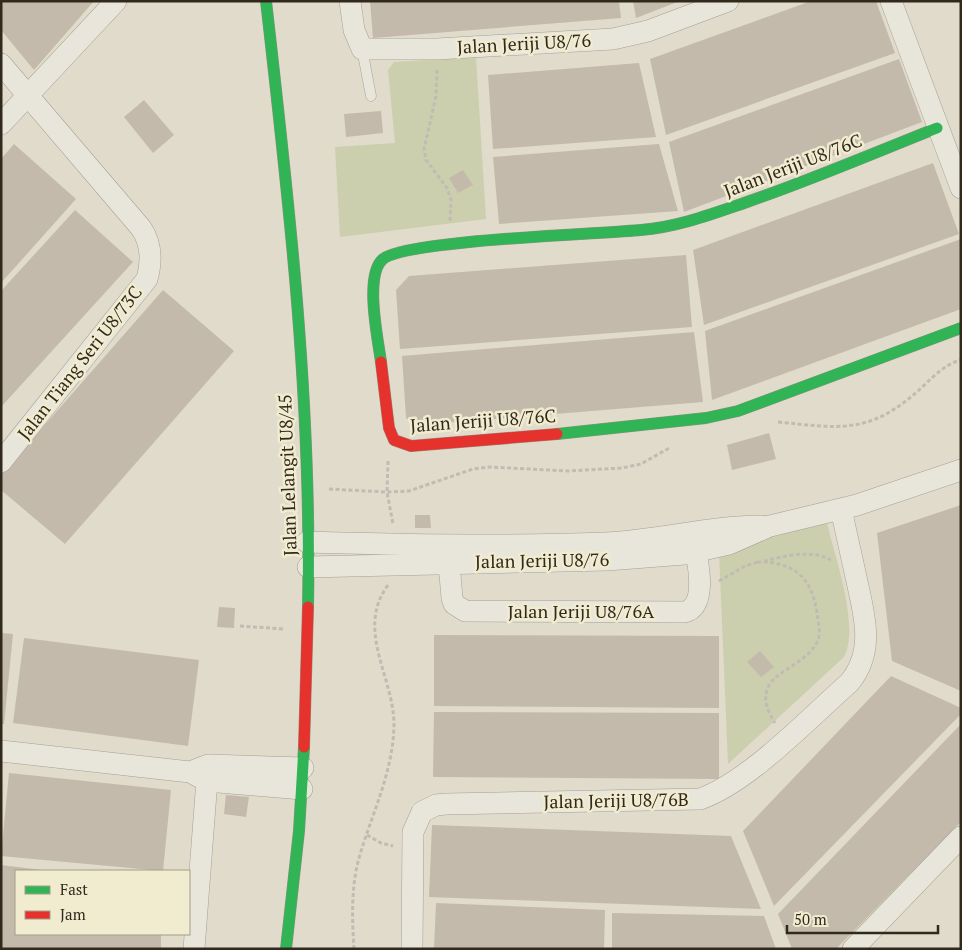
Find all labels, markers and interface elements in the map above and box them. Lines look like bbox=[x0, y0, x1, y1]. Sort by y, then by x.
street label: Jalan Jeriji U8/76 bbox=[456, 27, 592, 59]
street label: Jalan Jeriji U8/76C bbox=[720, 128, 865, 202]
street label: Jalan Tiang Seri U8/73C bbox=[12, 281, 147, 444]
street label: Jalan Lelangit U8/45 bbox=[272, 394, 302, 556]
street label: Jalan Jeriji U8/76C bbox=[409, 403, 557, 437]
street label: Jalan Jeriji U8/76 bbox=[475, 547, 610, 573]
street label: Jalan Jeriji U8/76A bbox=[508, 599, 655, 623]
street label: Jalan Jeriji U8/76B bbox=[543, 787, 689, 813]
legend bbox=[15, 870, 190, 935]
text: Fast bbox=[60, 879, 88, 899]
scale bar bbox=[787, 902, 938, 934]
text: Jam bbox=[60, 904, 86, 924]
text: 50 m bbox=[794, 909, 827, 929]

